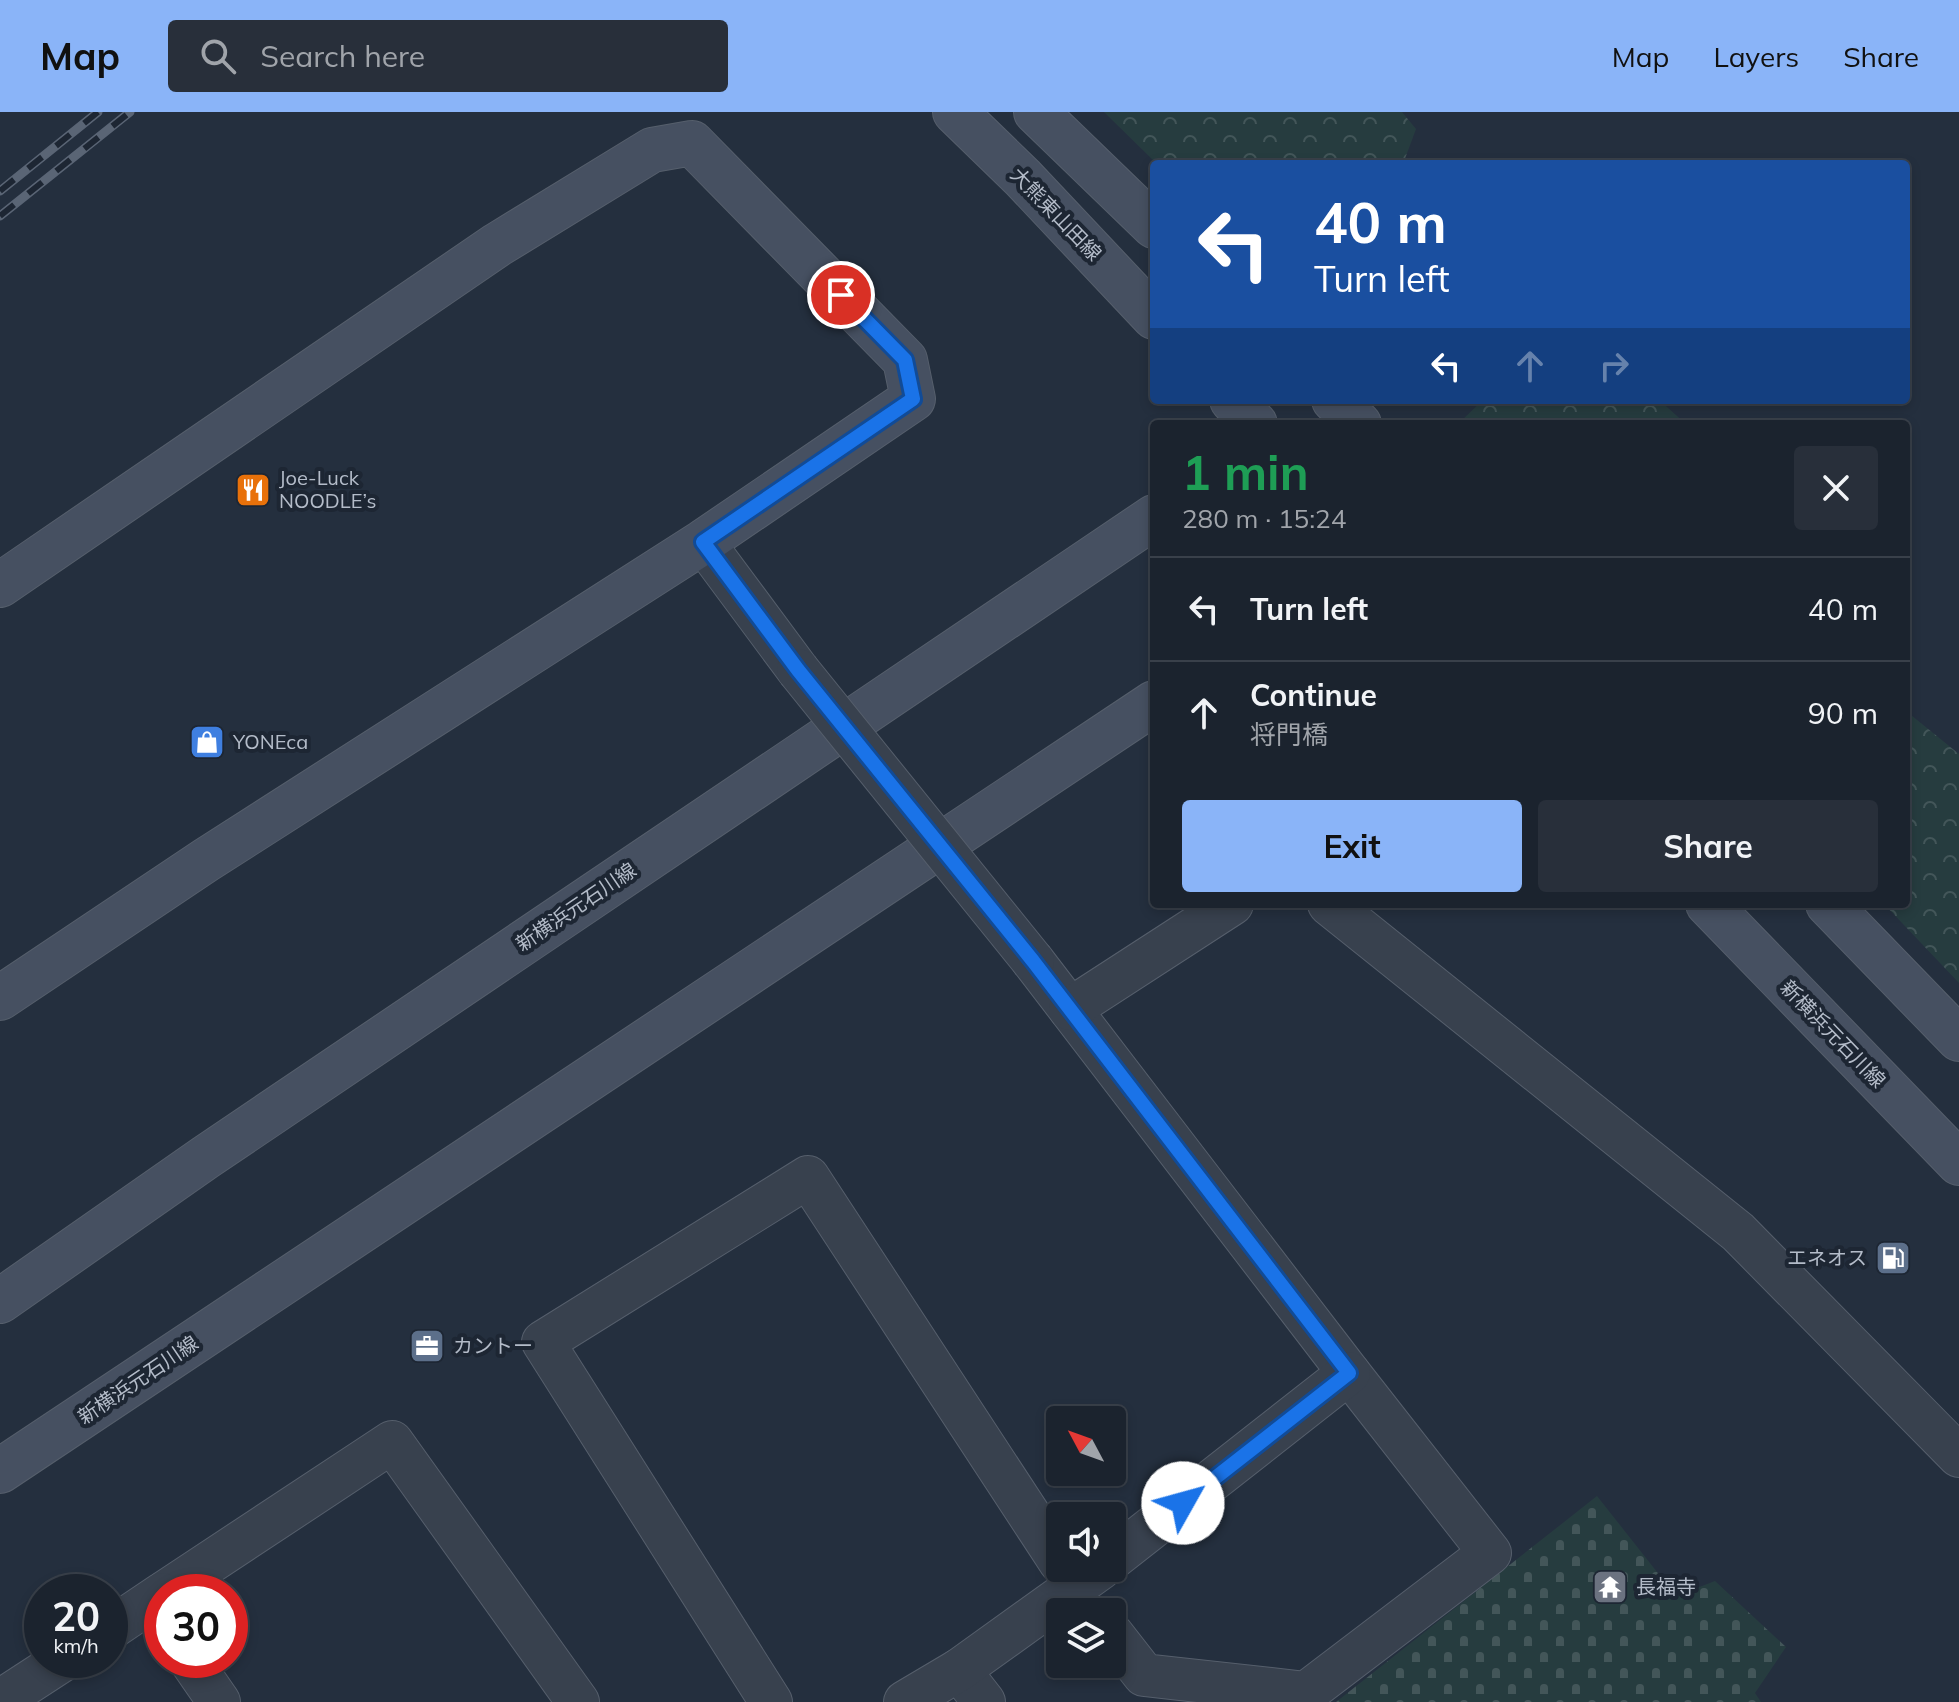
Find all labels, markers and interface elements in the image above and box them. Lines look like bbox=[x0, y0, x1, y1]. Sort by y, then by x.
search box bbox=[168, 20, 728, 92]
text: Map bbox=[40, 32, 120, 80]
icon: search bbox=[196, 34, 240, 78]
text: Search here bbox=[260, 37, 425, 75]
text: Map bbox=[1612, 39, 1669, 74]
text: Layers bbox=[1713, 39, 1799, 74]
text: Share bbox=[1843, 39, 1919, 74]
street label: 大熊東山田線 bbox=[1006, 162, 1107, 265]
text: 40 m bbox=[1314, 187, 1447, 257]
icon: left bbox=[1182, 192, 1286, 296]
text: Turn left bbox=[1314, 256, 1450, 301]
pin bbox=[807, 261, 875, 329]
icon: arrive bbox=[819, 273, 863, 317]
icon: left bbox=[1424, 344, 1468, 388]
icon: ahead bbox=[1508, 344, 1552, 388]
icon: right bbox=[1592, 344, 1636, 388]
text: 1 min bbox=[1182, 442, 1309, 502]
button: close bbox=[1794, 446, 1878, 530]
place label: Joe-Luck NOODLE’s bbox=[279, 465, 376, 513]
restaurant icon: Joe-Luck NOODLE’s bbox=[234, 471, 272, 509]
text: 280 m · 15:24 bbox=[1182, 502, 1346, 535]
icon: left bbox=[1182, 587, 1226, 631]
text: Turn left bbox=[1250, 590, 1368, 628]
text: 40 m bbox=[1808, 590, 1878, 628]
text: Continue bbox=[1250, 676, 1377, 714]
icon: ahead bbox=[1182, 691, 1226, 735]
text: 90 m bbox=[1808, 694, 1878, 732]
text: 将門橋 bbox=[1250, 718, 1328, 751]
shop icon: YONEca bbox=[188, 723, 226, 761]
place label: YONEca bbox=[232, 729, 308, 754]
button: Exit bbox=[1182, 800, 1522, 892]
button: Share bbox=[1538, 800, 1878, 892]
street label: 新横浜元石川線 bbox=[511, 857, 641, 956]
street label: 新横浜元石川線 bbox=[1776, 975, 1891, 1093]
fuel station icon: エネオス bbox=[1874, 1239, 1912, 1277]
place label: エネオス bbox=[1787, 1245, 1867, 1270]
office icon: カントー bbox=[408, 1327, 446, 1365]
street label: 新横浜元石川線 bbox=[73, 1330, 203, 1429]
place label: カントー bbox=[453, 1333, 533, 1358]
north arrow bbox=[1046, 1406, 1126, 1486]
map controls bbox=[1046, 1406, 1126, 1678]
position arrow bbox=[1141, 1461, 1225, 1545]
button: sound bbox=[1046, 1502, 1126, 1582]
temple icon: 長福寺 bbox=[1591, 1568, 1629, 1606]
speed limit sign: 30 bbox=[144, 1574, 248, 1678]
place label: 長福寺 bbox=[1636, 1574, 1696, 1599]
text: 20 bbox=[52, 1591, 100, 1641]
button: layers bbox=[1046, 1598, 1126, 1678]
text: km/h bbox=[53, 1633, 99, 1658]

